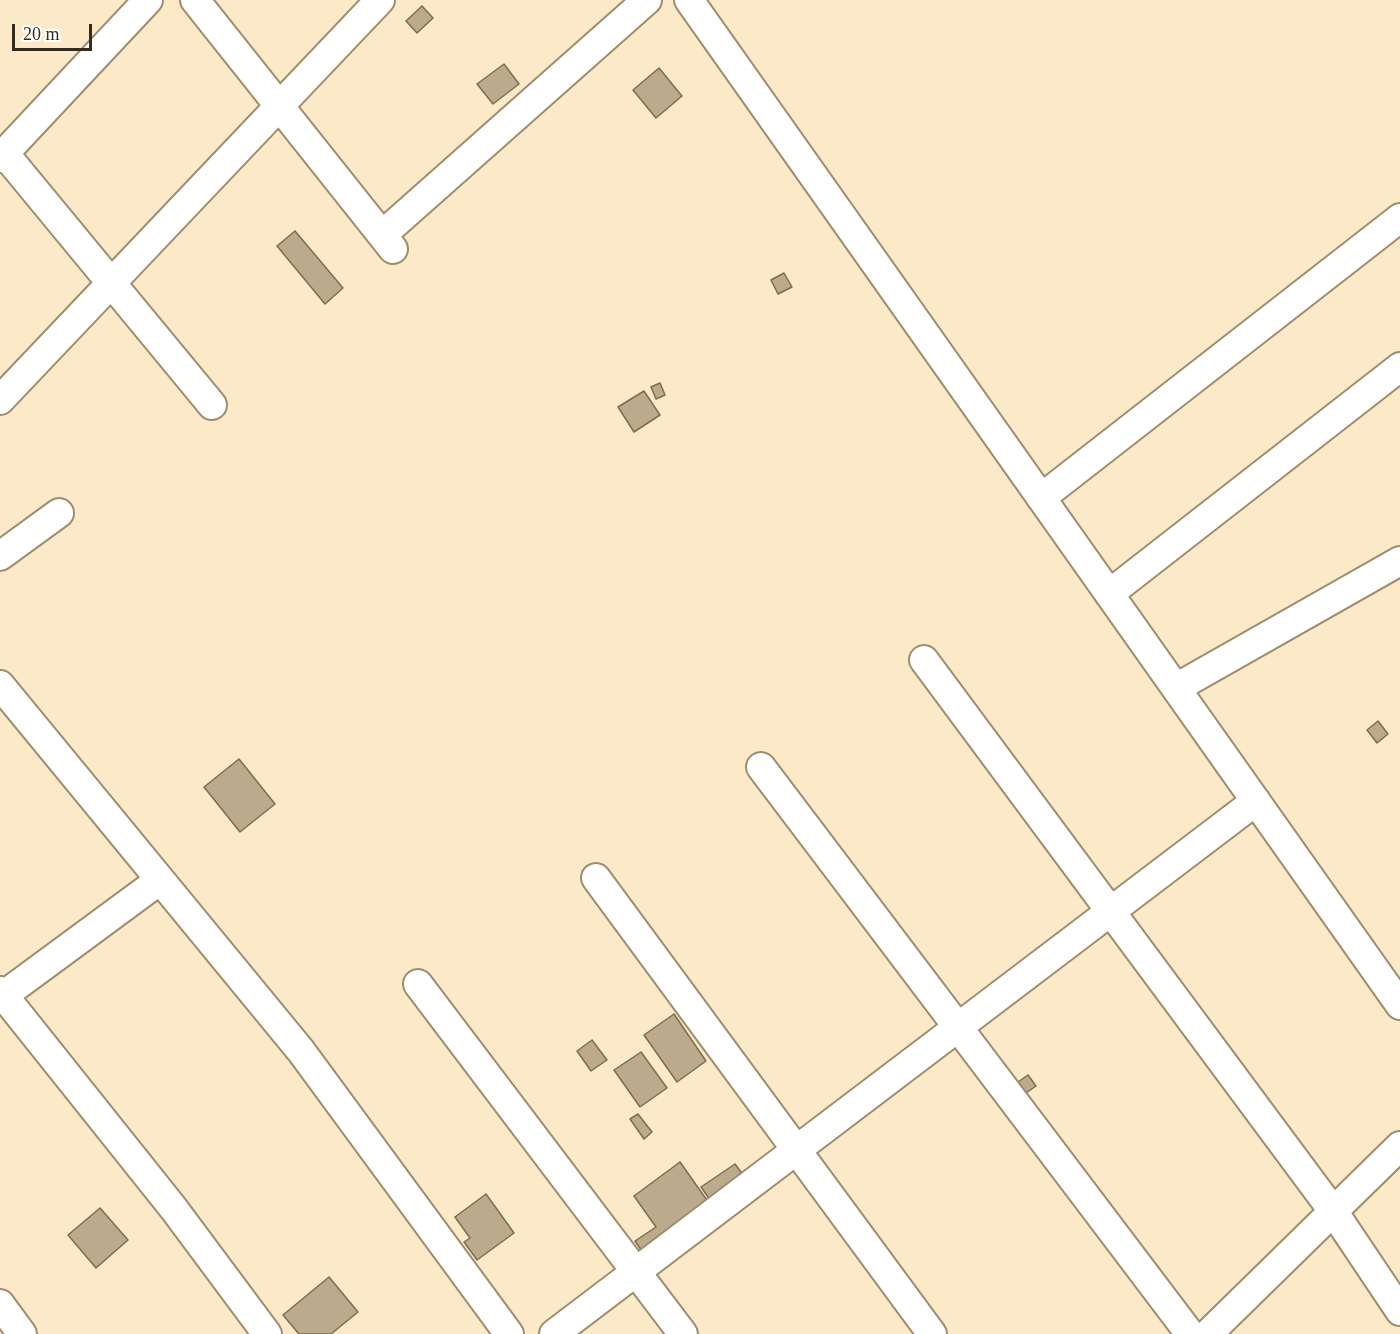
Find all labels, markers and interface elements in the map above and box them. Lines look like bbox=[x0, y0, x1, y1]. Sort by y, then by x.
scale bar bbox=[15, 12, 94, 50]
text: 20 m bbox=[23, 24, 60, 44]

